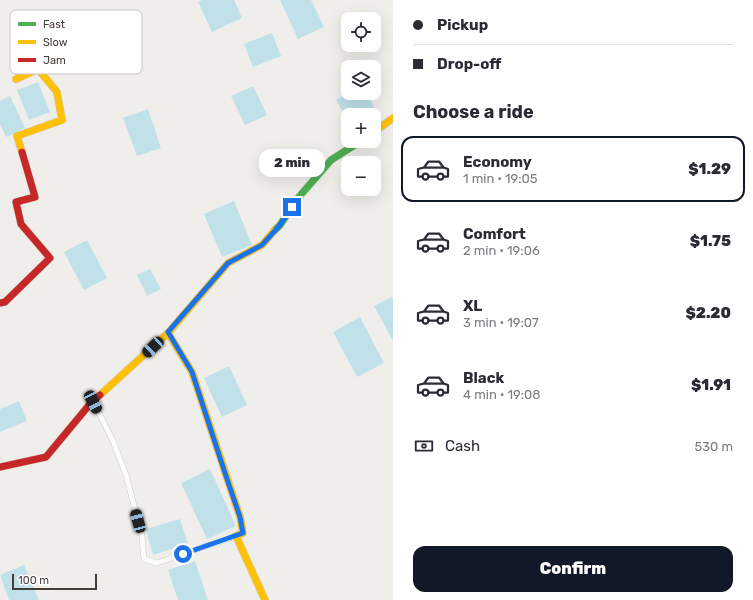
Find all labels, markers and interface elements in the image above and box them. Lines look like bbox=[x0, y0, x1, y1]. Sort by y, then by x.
legend bbox=[10, 10, 142, 74]
map controls bbox=[341, 12, 381, 196]
button: locate bbox=[341, 12, 381, 52]
text: Pickup bbox=[437, 16, 488, 34]
text: Fast bbox=[43, 18, 66, 31]
text: Slow bbox=[43, 36, 68, 49]
text: Jam bbox=[43, 54, 66, 67]
text: Drop-off bbox=[437, 55, 501, 73]
button: layers bbox=[341, 60, 381, 100]
text: Choose a ride bbox=[413, 101, 534, 123]
button: + bbox=[341, 108, 381, 148]
callout: 2 min bbox=[259, 149, 325, 177]
icon: car bbox=[415, 151, 451, 187]
text: Economy bbox=[463, 153, 532, 171]
text: 2 min bbox=[274, 155, 310, 170]
button: − bbox=[341, 156, 381, 196]
text: $1.29 bbox=[688, 160, 731, 178]
text: 1 min · 19:05 bbox=[463, 171, 538, 186]
route end bbox=[283, 198, 301, 216]
icon: car bbox=[415, 223, 451, 259]
text: Comfort bbox=[463, 225, 526, 243]
text: $1.75 bbox=[690, 232, 731, 250]
text: 2 min · 19:06 bbox=[463, 243, 540, 258]
icon: car bbox=[415, 295, 451, 331]
text: XL bbox=[463, 297, 482, 315]
text: $2.20 bbox=[685, 304, 731, 322]
text: 3 min · 19:07 bbox=[463, 315, 539, 330]
car bbox=[140, 334, 166, 360]
icon: car bbox=[415, 367, 451, 403]
text: Black bbox=[463, 369, 504, 387]
text: $1.91 bbox=[691, 376, 731, 394]
text: 4 min · 19:08 bbox=[463, 387, 541, 402]
car bbox=[82, 389, 104, 415]
icon: cash bbox=[413, 435, 435, 457]
text: Cash bbox=[445, 437, 480, 455]
text: 530 m bbox=[694, 439, 733, 454]
car bbox=[129, 508, 147, 534]
route start bbox=[174, 545, 192, 563]
button: Confirm bbox=[413, 546, 733, 592]
scale bar bbox=[12, 572, 97, 591]
text: 100 m bbox=[18, 574, 49, 587]

